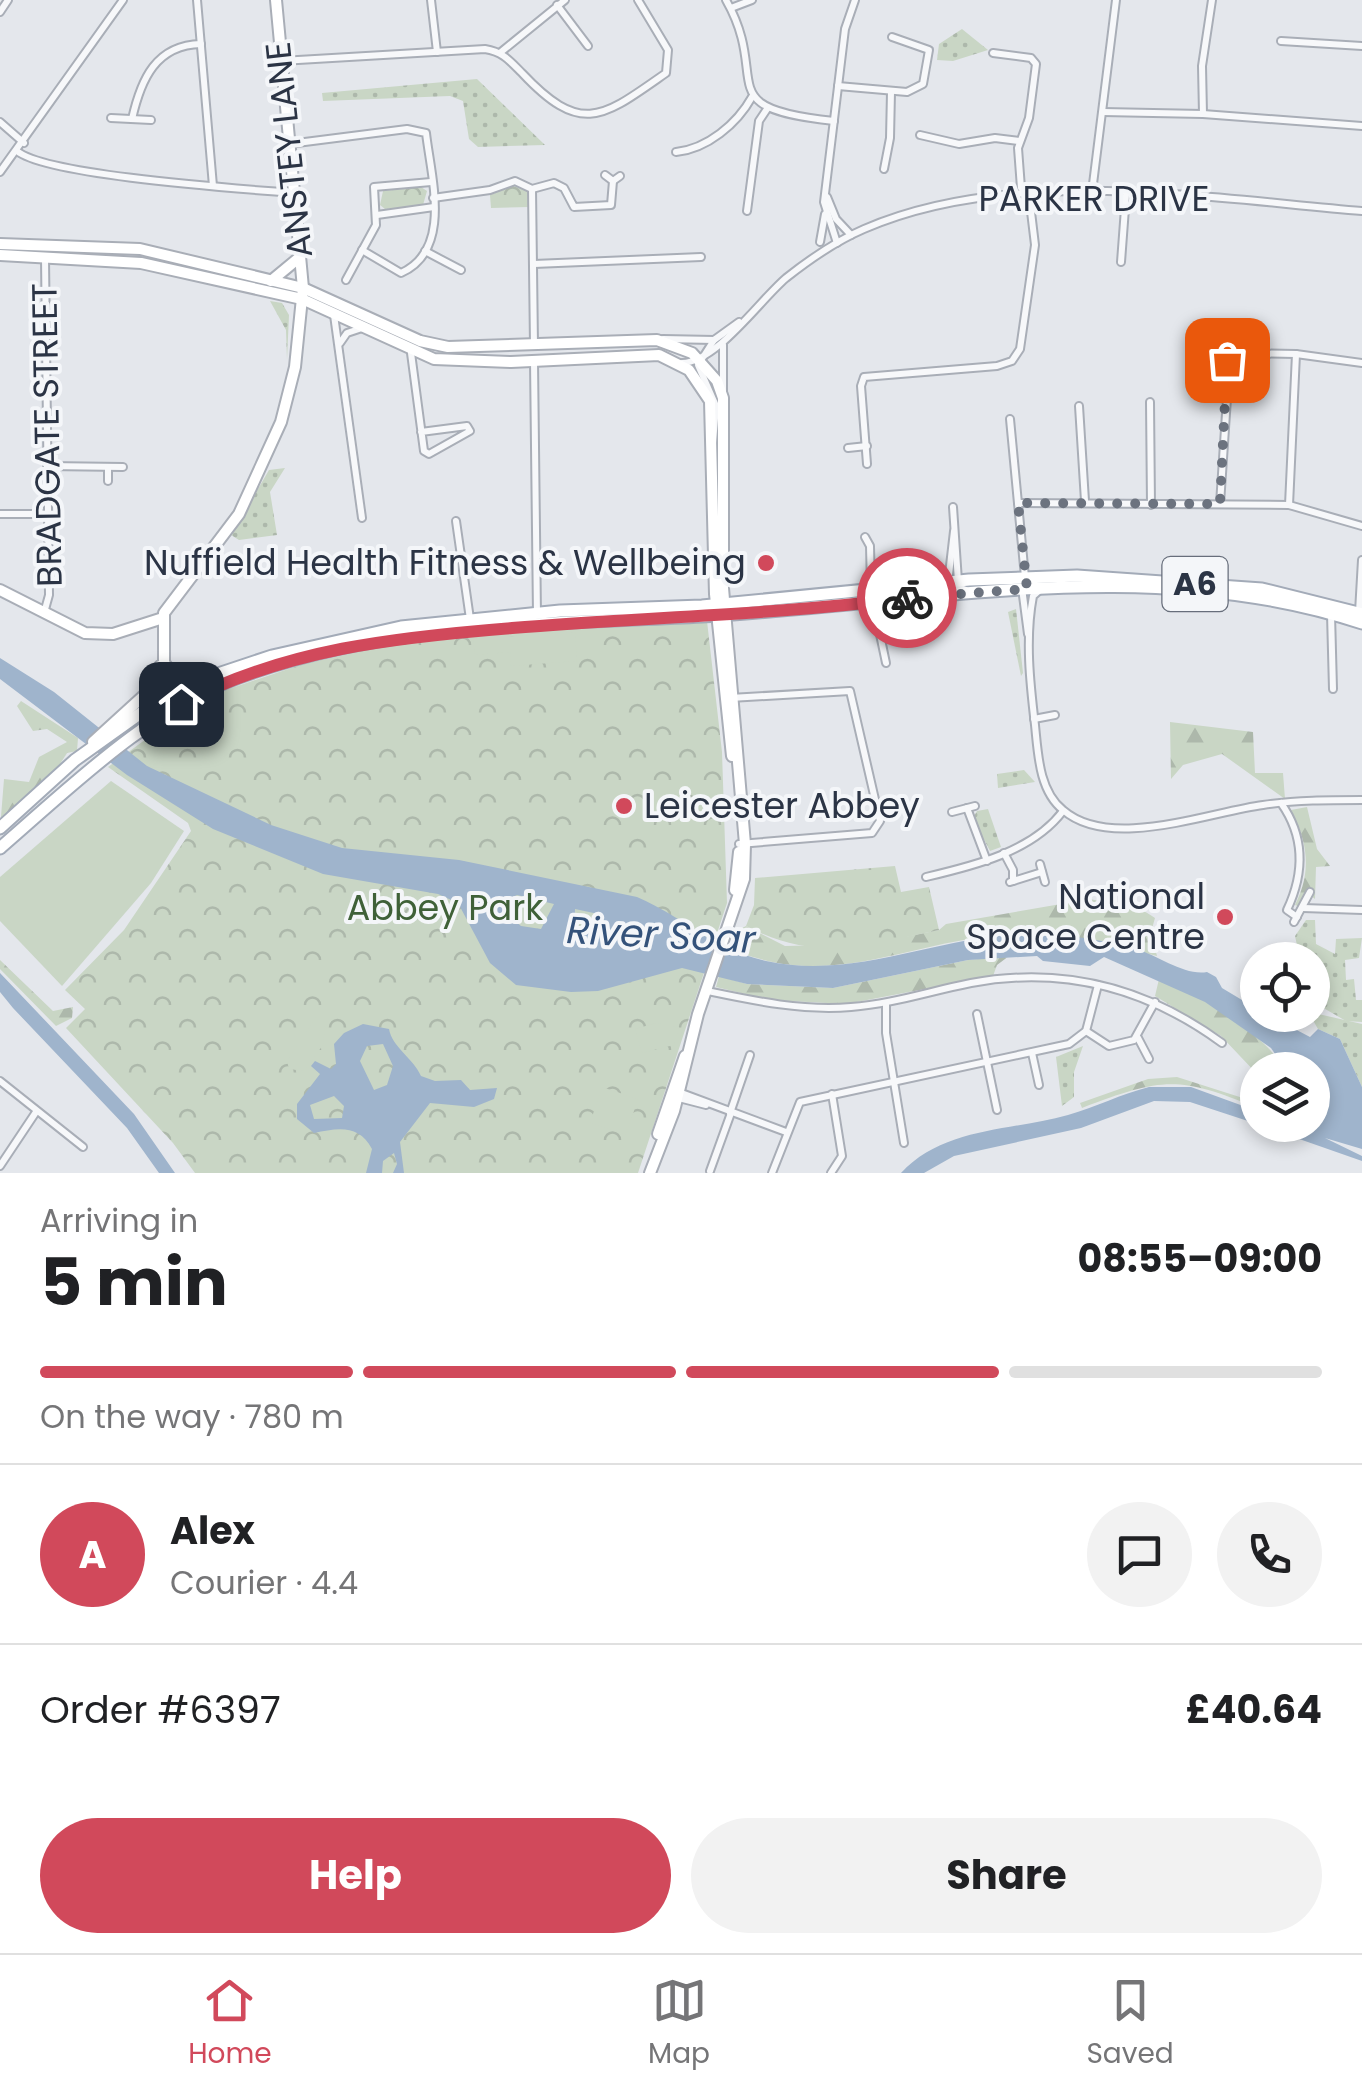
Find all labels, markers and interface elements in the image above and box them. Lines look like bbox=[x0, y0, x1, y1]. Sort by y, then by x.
street label: ANSTEY LANE bbox=[253, 40, 324, 260]
street label: PARKER DRIVE bbox=[979, 174, 1209, 223]
street label: BRADGATE STREET bbox=[19, 283, 74, 587]
pin bbox=[1185, 318, 1270, 403]
icon: bag bbox=[1200, 333, 1255, 388]
place label: Nuffield Health Fitness & Wellbeing bbox=[144, 538, 746, 587]
courier bbox=[857, 548, 957, 648]
marker: Nuffield Health Fitness & Wellbeing bbox=[755, 552, 777, 574]
road number: A6 bbox=[1162, 557, 1228, 611]
icon: bike bbox=[880, 571, 935, 626]
pin bbox=[139, 662, 224, 747]
icon: home bbox=[154, 677, 209, 732]
place label: Leicester Abbey bbox=[644, 781, 920, 830]
marker: Leicester Abbey bbox=[613, 795, 635, 817]
place label: National Space Centre bbox=[966, 872, 1205, 961]
park label: Abbey Park bbox=[347, 883, 543, 932]
water label: River Soar bbox=[565, 903, 758, 966]
marker: National Space Centre bbox=[1214, 906, 1236, 928]
map controls bbox=[1240, 942, 1330, 1142]
button: locate bbox=[1240, 942, 1330, 1032]
button: layers bbox=[1240, 1052, 1330, 1142]
text: Arriving in bbox=[40, 1198, 198, 1243]
text: 08:55–09:00 bbox=[1078, 1232, 1322, 1285]
text: 5 min bbox=[40, 1237, 228, 1328]
text: On the way · 780 m bbox=[40, 1394, 344, 1439]
button: chat bbox=[1087, 1502, 1192, 1607]
button: phone bbox=[1217, 1502, 1322, 1607]
text: Alex bbox=[170, 1504, 255, 1557]
text: A bbox=[78, 1528, 107, 1581]
text: Courier · 4.4 bbox=[170, 1560, 358, 1605]
text: Order #6397 bbox=[40, 1683, 281, 1736]
text: £40.64 bbox=[1186, 1683, 1322, 1736]
button: Help bbox=[40, 1818, 671, 1933]
button: Share bbox=[691, 1818, 1322, 1933]
tab: Home bbox=[188, 1973, 272, 2075]
tab: Map bbox=[648, 1973, 710, 2075]
tab: Saved bbox=[1086, 1973, 1174, 2075]

